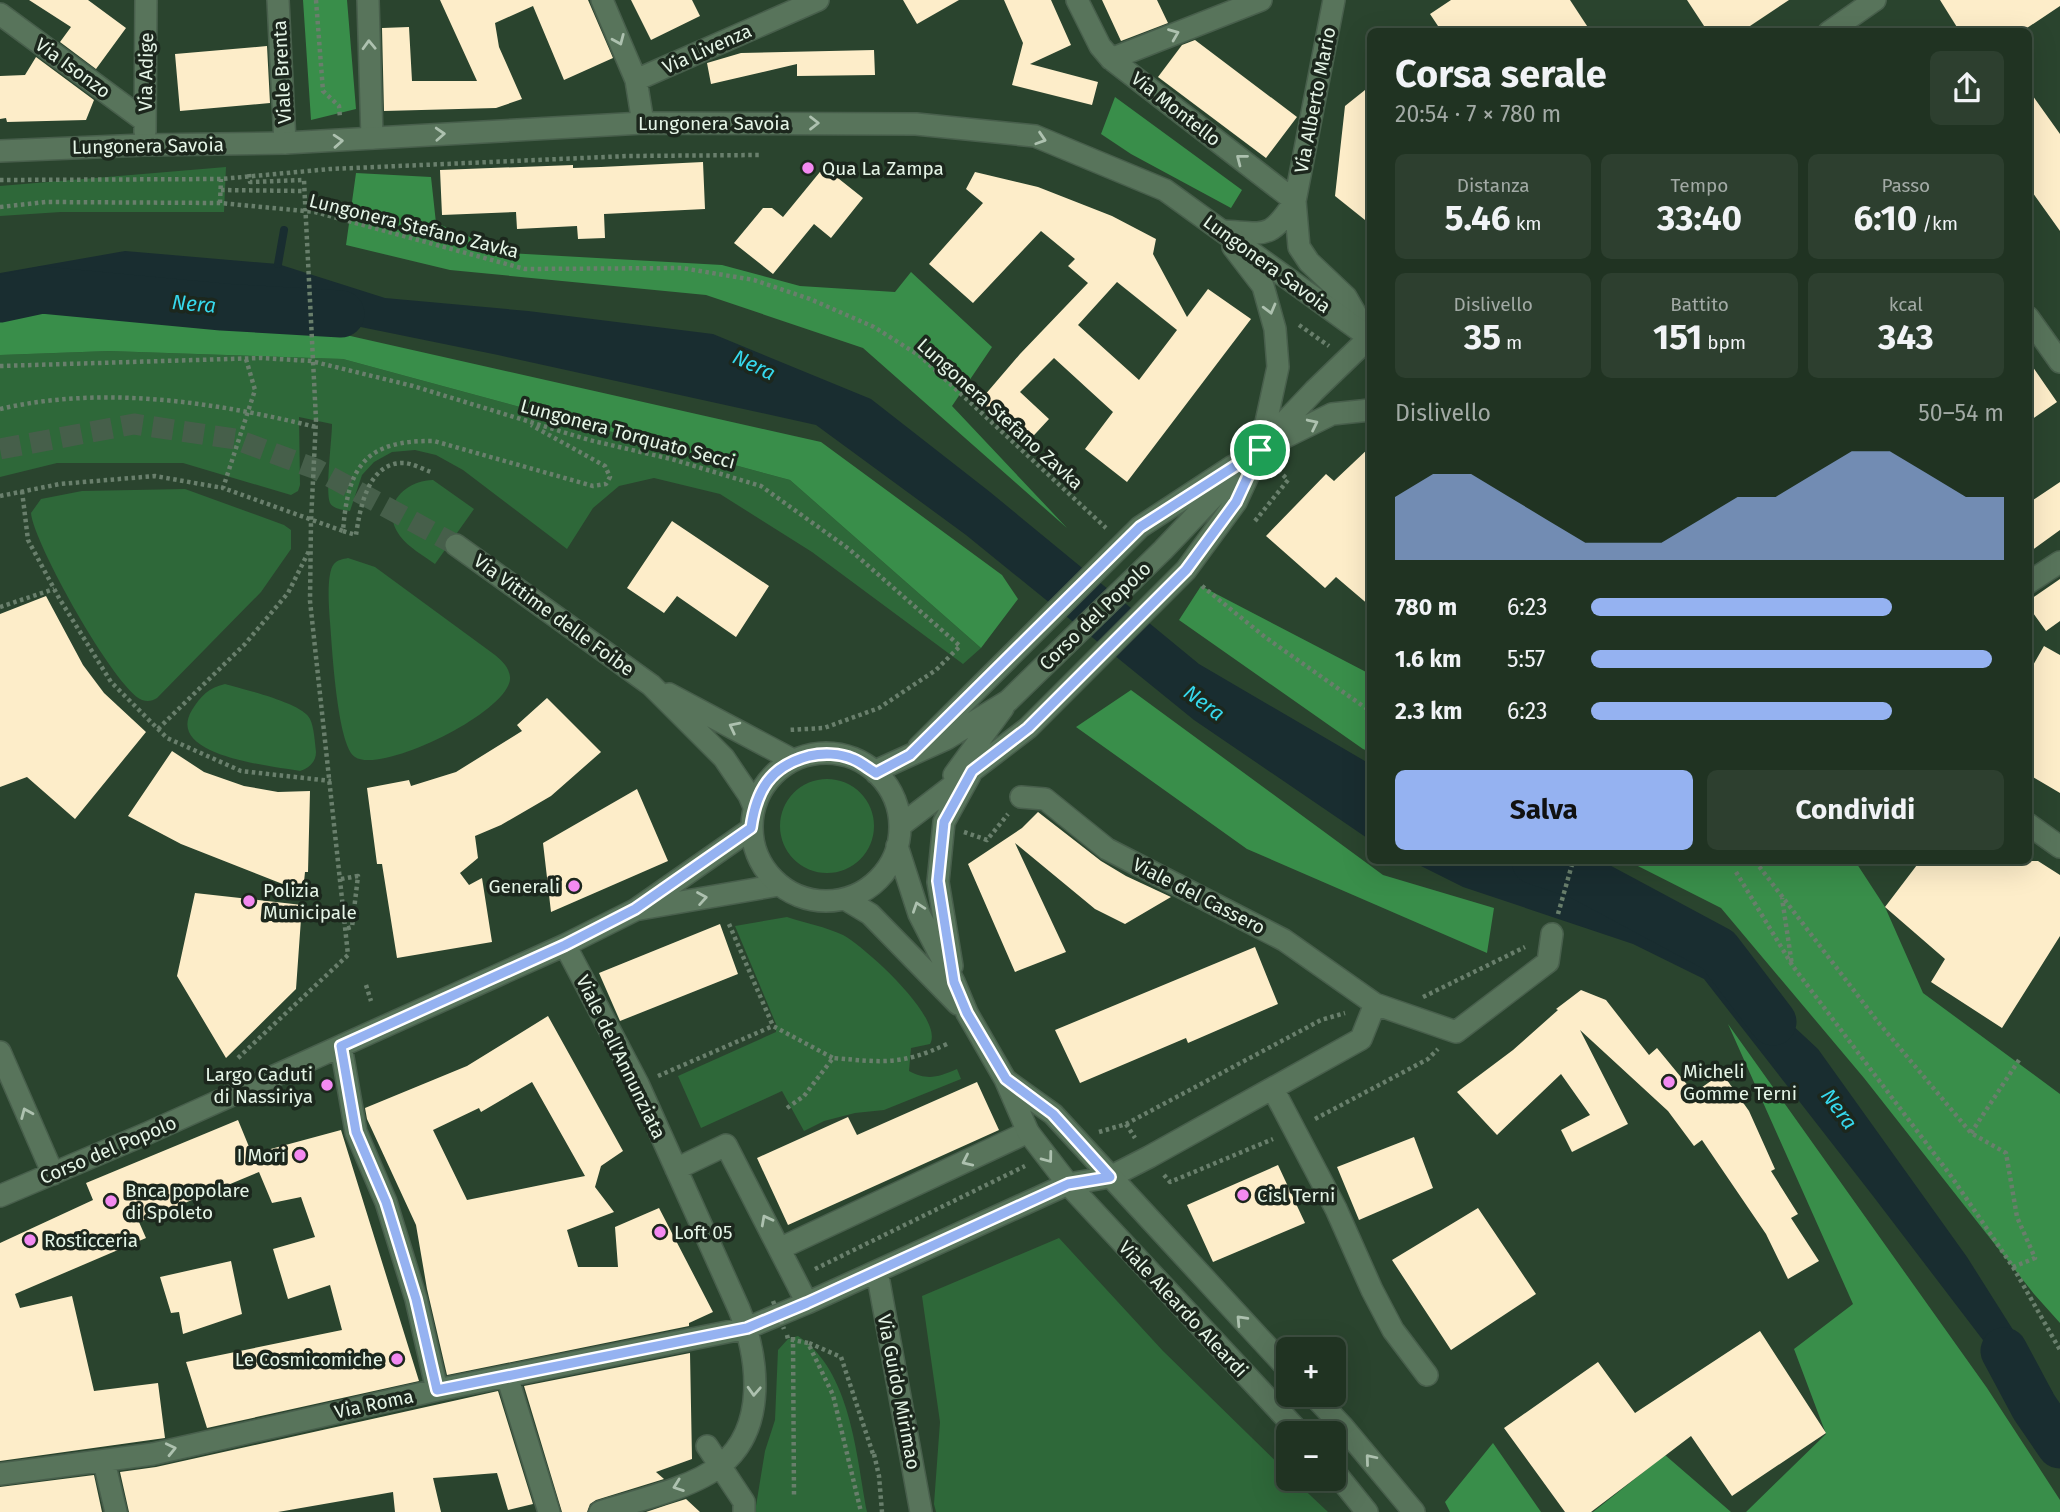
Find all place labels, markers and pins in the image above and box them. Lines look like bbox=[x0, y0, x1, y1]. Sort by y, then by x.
place label: Qua La Zampa bbox=[822, 157, 944, 180]
marker: Qua La Zampa bbox=[800, 160, 816, 176]
pin bbox=[1230, 420, 1290, 480]
place label: Generali bbox=[488, 875, 560, 898]
marker: Generali bbox=[566, 878, 582, 894]
place label: Polizia Municipale bbox=[263, 879, 357, 924]
marker: Polizia Municipale bbox=[241, 893, 257, 909]
place label: Micheli Gomme Terni bbox=[1683, 1060, 1797, 1105]
place label: Largo Caduti di Nassiriya bbox=[205, 1063, 313, 1108]
marker: Micheli Gomme Terni bbox=[1661, 1074, 1677, 1090]
marker: Largo Caduti di Nassiriya bbox=[319, 1077, 335, 1093]
place label: I Mori bbox=[237, 1144, 286, 1167]
marker: I Mori bbox=[292, 1147, 308, 1163]
place label: Bnca popolare di Spoleto bbox=[125, 1179, 250, 1224]
place label: Cisl Terni bbox=[1257, 1184, 1335, 1207]
marker: Cisl Terni bbox=[1235, 1187, 1251, 1203]
marker: Bnca popolare di Spoleto bbox=[103, 1193, 119, 1209]
place label: Loft 05 bbox=[674, 1221, 732, 1244]
marker: Loft 05 bbox=[652, 1224, 668, 1240]
place label: Rosticceria bbox=[44, 1229, 138, 1252]
marker: Rosticceria bbox=[22, 1232, 38, 1248]
place label: Le Cosmicomiche bbox=[235, 1348, 383, 1371]
marker: Le Cosmicomiche bbox=[389, 1351, 405, 1367]

